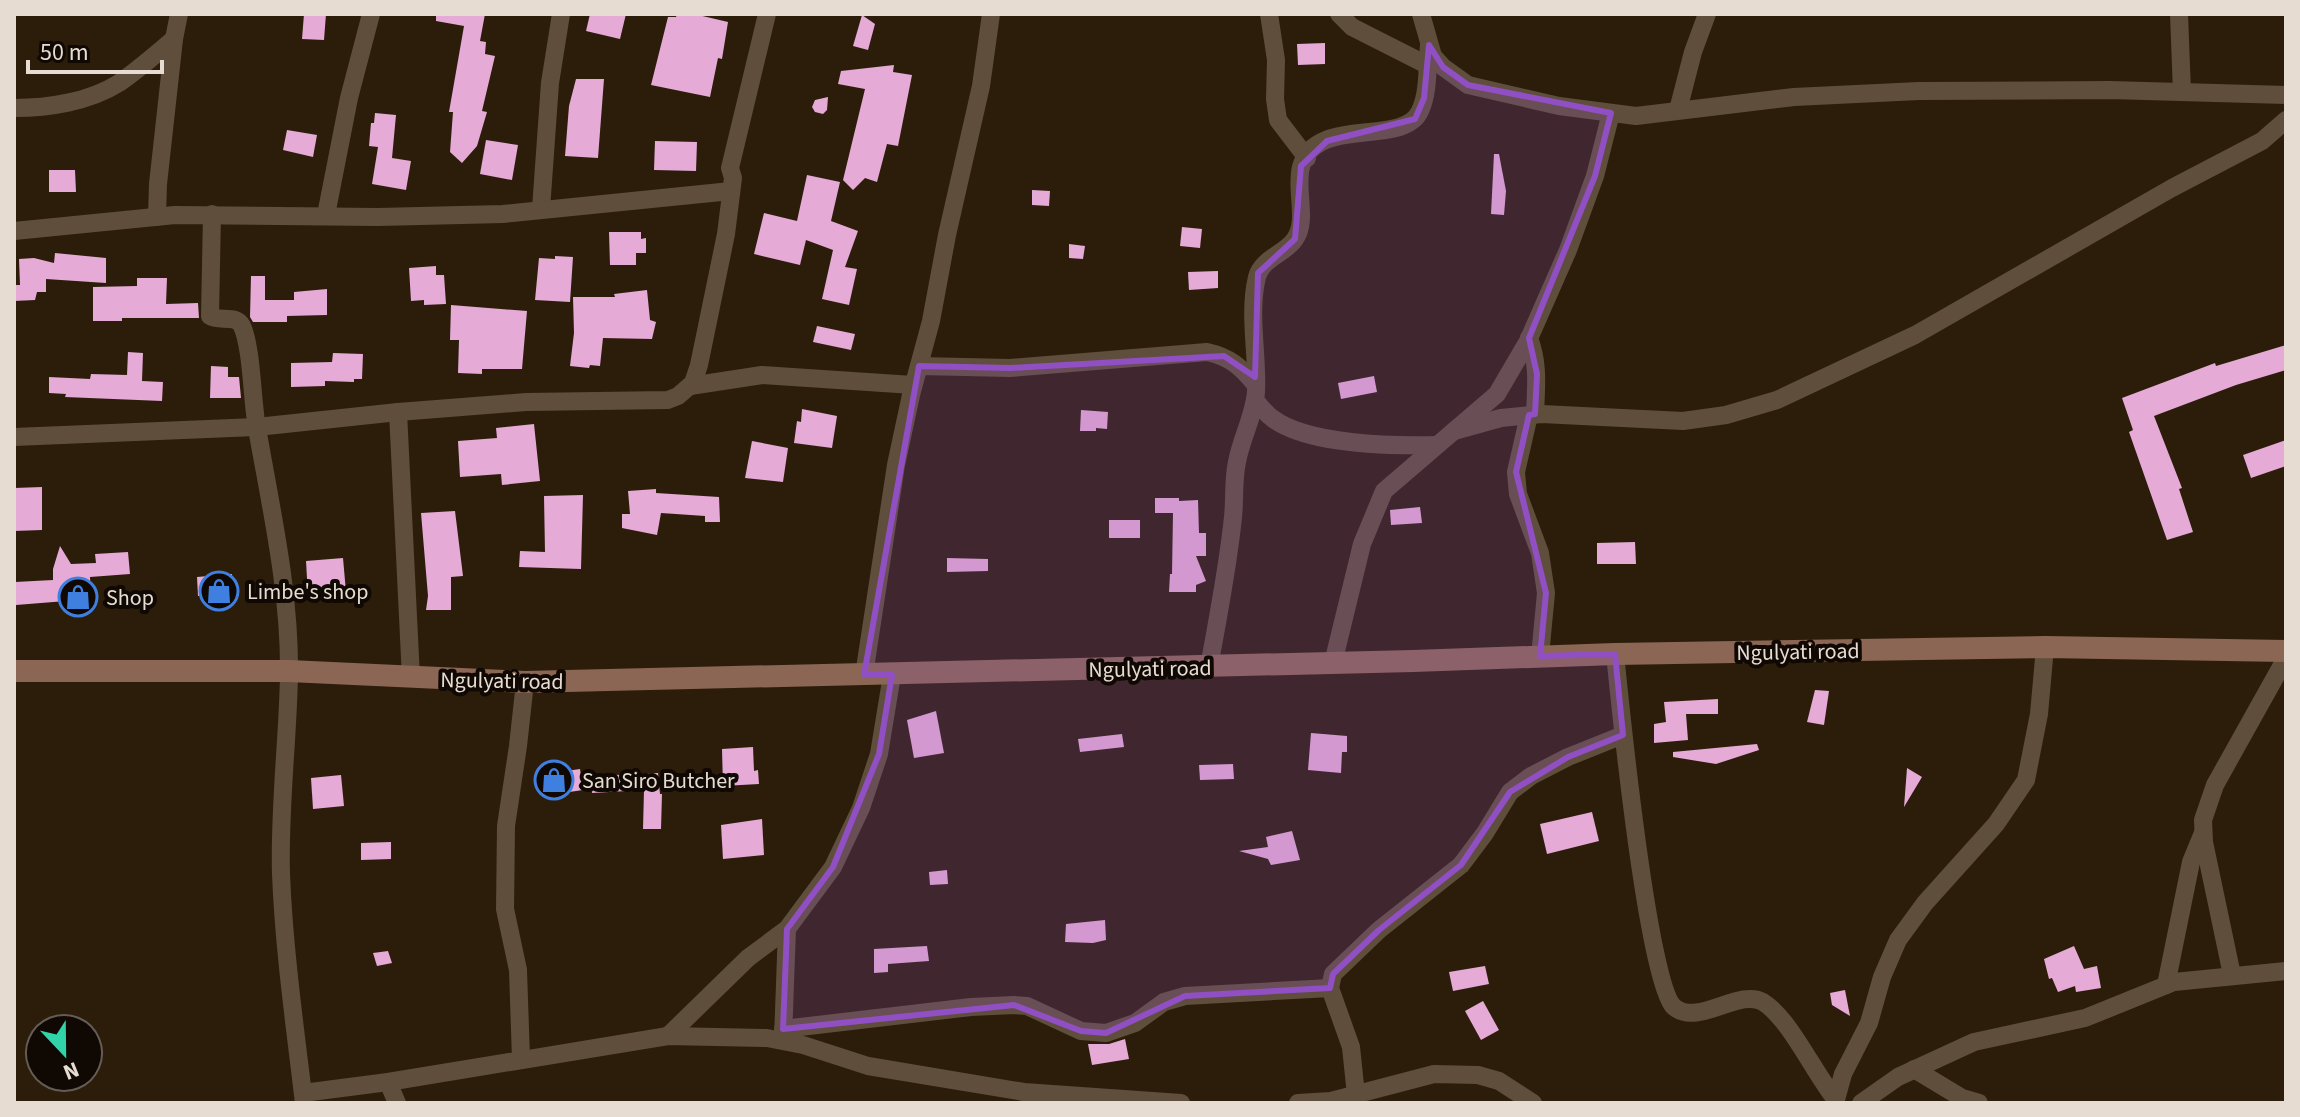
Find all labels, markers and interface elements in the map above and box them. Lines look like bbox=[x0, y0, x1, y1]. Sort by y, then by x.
scale bar bbox=[28, 24, 162, 74]
text: 50 m bbox=[40, 35, 89, 70]
shop icon: Limbe's shop bbox=[198, 570, 240, 612]
shop icon: Shop bbox=[57, 576, 99, 618]
place label: Limbe's shop bbox=[247, 576, 368, 608]
place label: Shop bbox=[106, 582, 154, 614]
street label: Ngulyati road bbox=[1736, 635, 1860, 669]
street label: Ngulyati road bbox=[1088, 652, 1212, 686]
street label: Ngulyati road bbox=[440, 664, 564, 698]
shop icon: San Siro Butcher bbox=[533, 759, 575, 801]
place label: San Siro Butcher bbox=[582, 765, 735, 797]
north arrow bbox=[24, 1013, 104, 1093]
text: N bbox=[58, 1053, 84, 1088]

